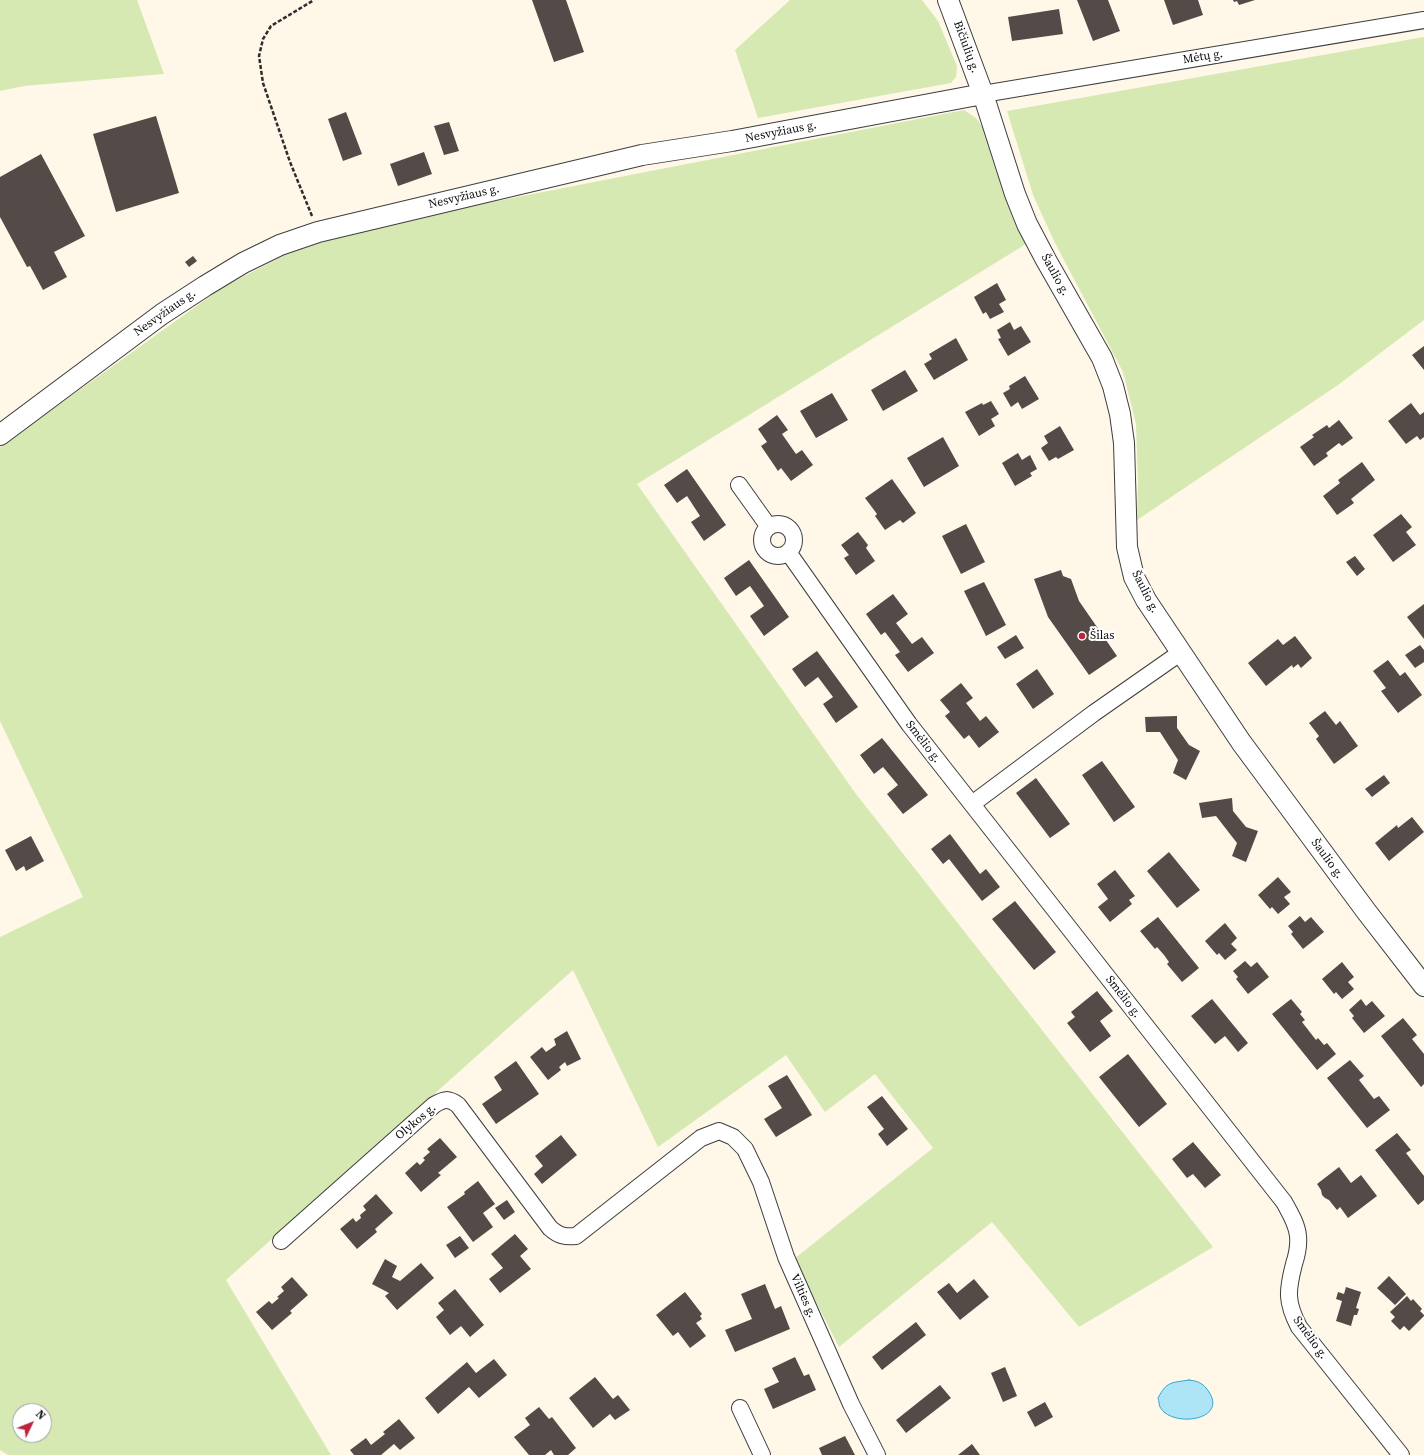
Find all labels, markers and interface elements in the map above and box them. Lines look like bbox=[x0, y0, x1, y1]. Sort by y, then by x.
street label: Bičiulių g. bbox=[950, 19, 982, 75]
street label: Mėtų g. bbox=[1182, 47, 1224, 67]
street label: Nesvyžiaus g. bbox=[744, 118, 818, 146]
street label: Nesvyžiaus g. bbox=[427, 182, 501, 212]
street label: Šaulio g. bbox=[1038, 252, 1072, 298]
street label: Nesvyžiaus g. bbox=[131, 286, 199, 340]
street label: Šaulio g. bbox=[1128, 568, 1162, 616]
place label: Šilas bbox=[1090, 629, 1114, 643]
marker: Šilas bbox=[1077, 631, 1087, 641]
street label: Smėlio g. bbox=[902, 718, 944, 766]
street label: Šaulio g. bbox=[1308, 836, 1346, 882]
street label: Smėlio g. bbox=[1102, 973, 1144, 1021]
street label: Olykos g. bbox=[393, 1101, 439, 1143]
street label: Vilties g. bbox=[787, 1272, 819, 1320]
street label: Smėlio g. bbox=[1290, 1314, 1330, 1362]
north arrow bbox=[12, 1403, 52, 1443]
text: N bbox=[32, 1407, 49, 1423]

